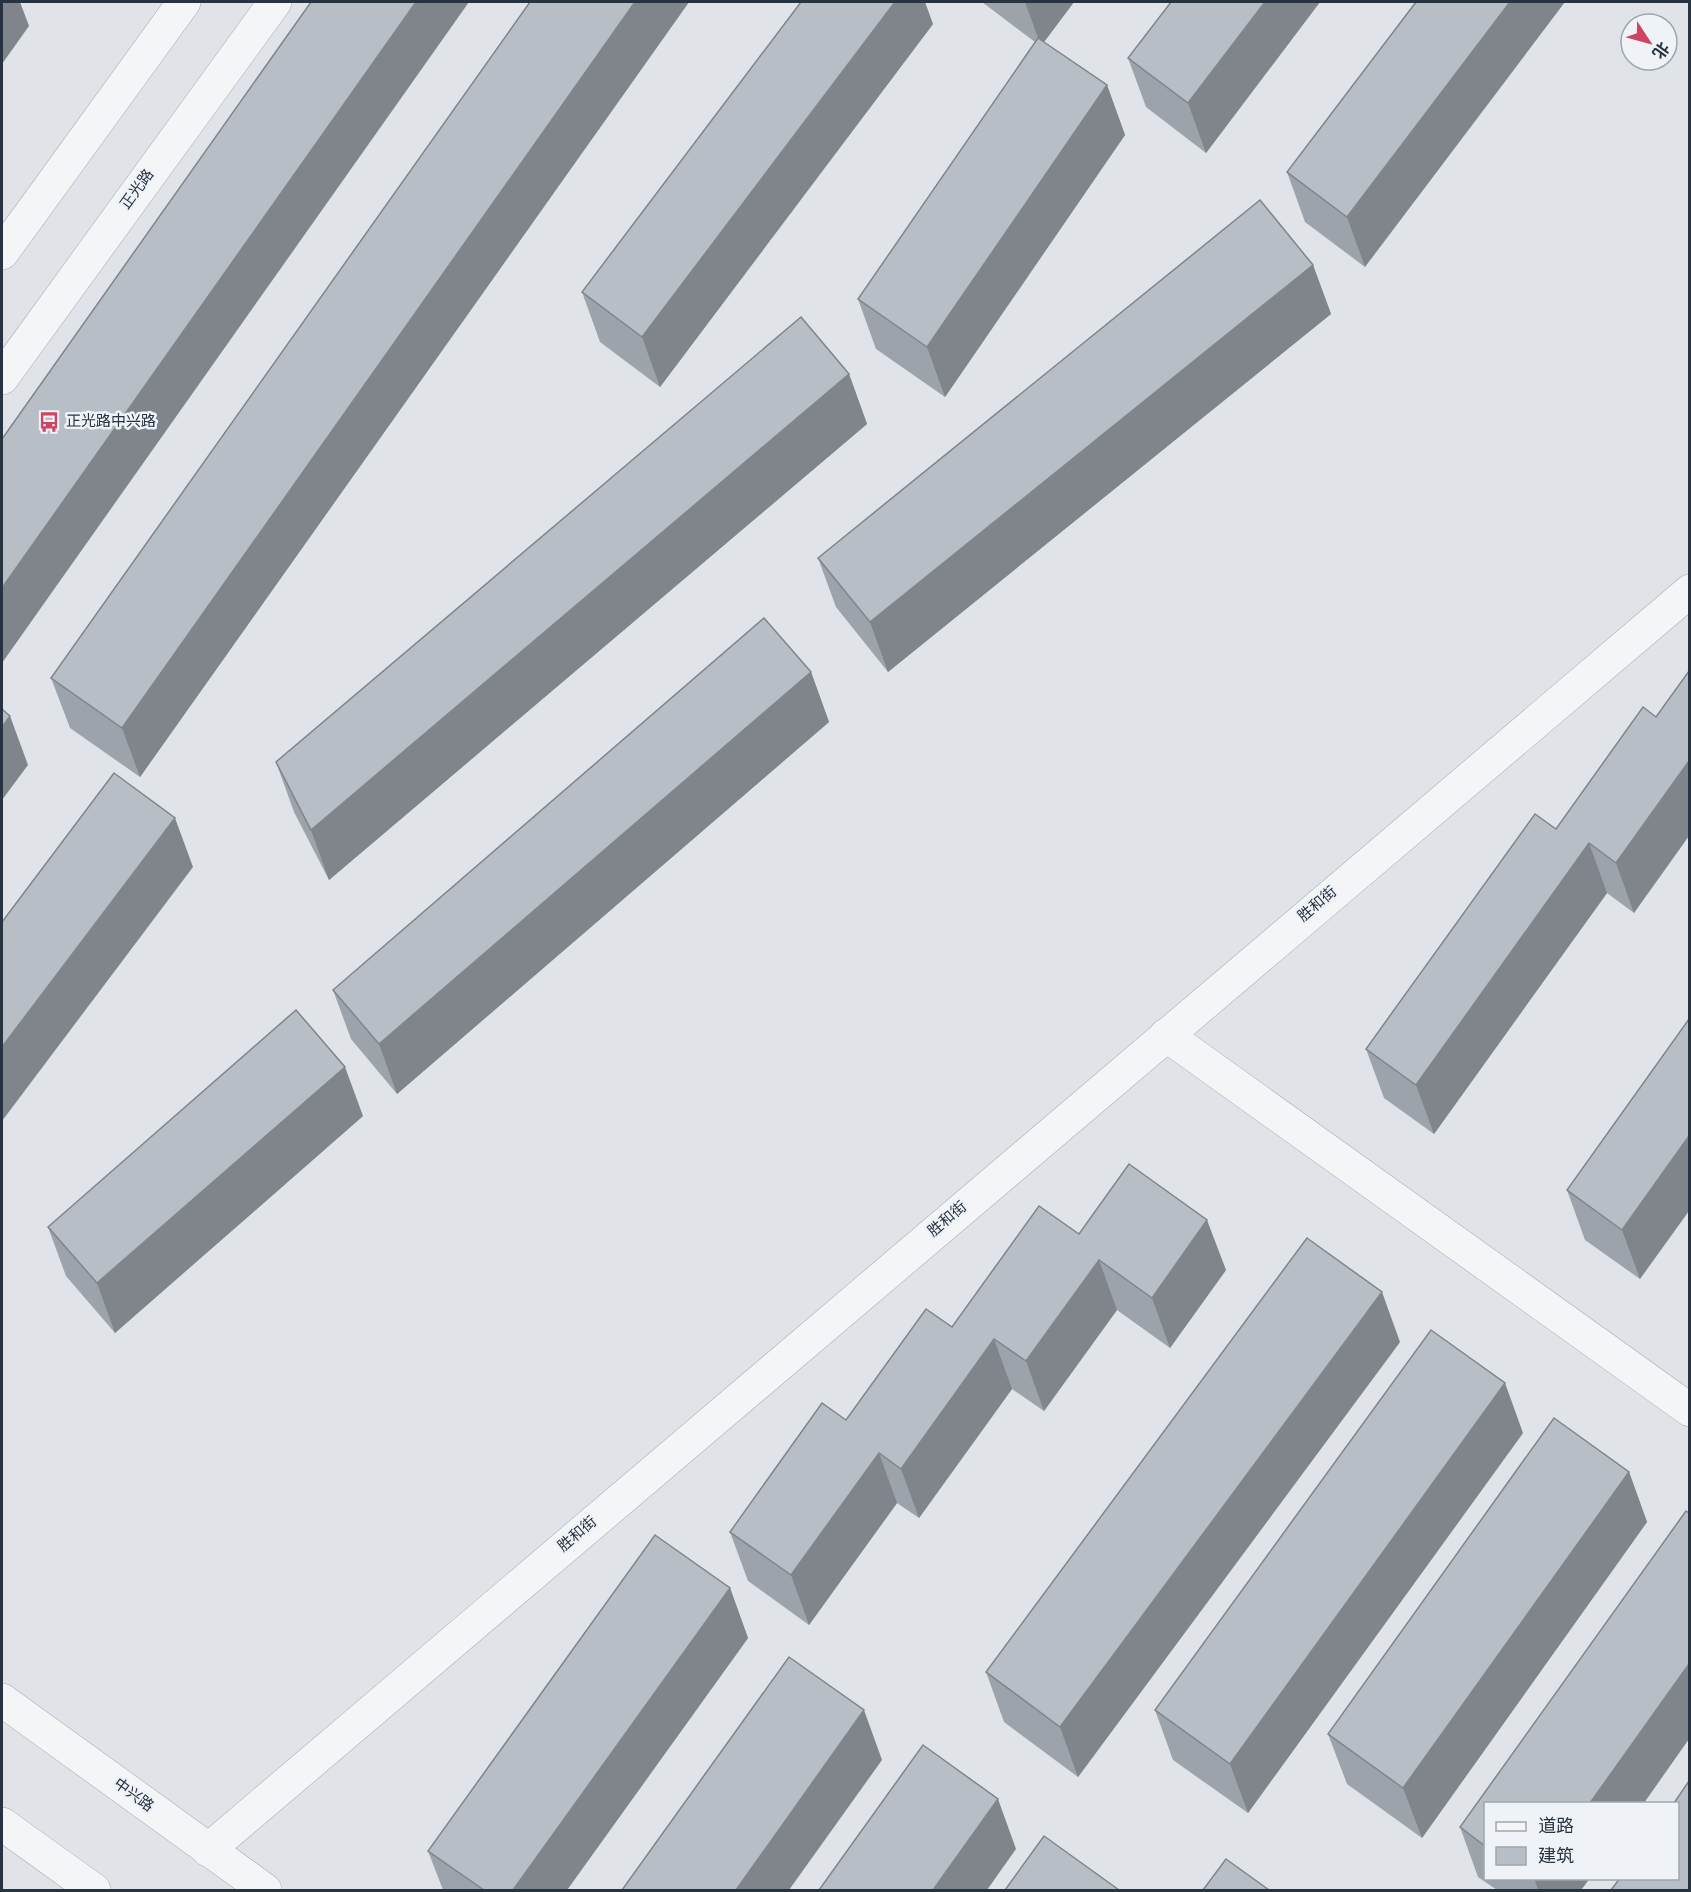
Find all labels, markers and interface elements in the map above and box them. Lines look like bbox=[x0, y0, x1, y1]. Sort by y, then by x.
north arrow bbox=[1619, 12, 1679, 72]
text: 北 bbox=[1647, 37, 1672, 62]
street label: 正光路 bbox=[117, 166, 159, 214]
bus stop icon: 正光路中兴路 bbox=[37, 410, 61, 434]
place label: 正光路中兴路 bbox=[66, 413, 156, 432]
street label: 胜和街 bbox=[1295, 883, 1341, 927]
street label: 胜和街 bbox=[925, 1198, 971, 1242]
street label: 胜和街 bbox=[555, 1513, 601, 1557]
street label: 中兴路 bbox=[109, 1775, 157, 1817]
legend bbox=[1484, 1802, 1679, 1880]
text: 道路 bbox=[1538, 1816, 1574, 1839]
text: 建筑 bbox=[1538, 1846, 1574, 1869]

